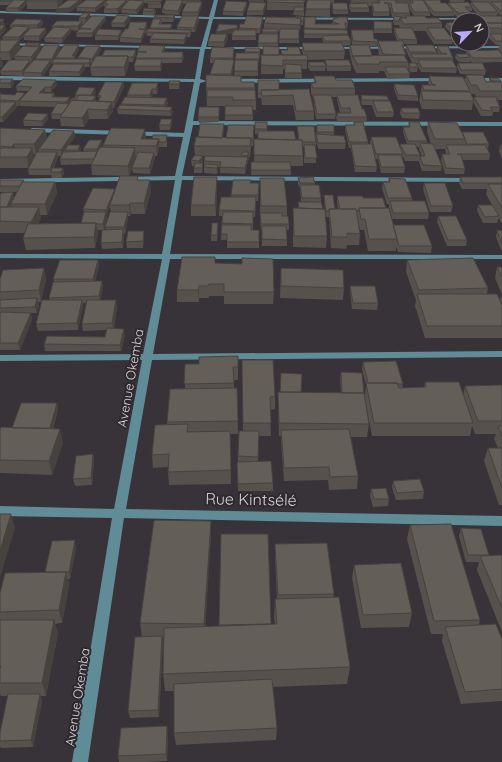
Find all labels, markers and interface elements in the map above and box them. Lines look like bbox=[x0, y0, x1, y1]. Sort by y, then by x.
north arrow bbox=[450, 12, 490, 52]
text: N bbox=[471, 21, 487, 34]
street label: Avenue Okemba bbox=[113, 328, 147, 428]
street label: Rue Kintsélé bbox=[205, 488, 297, 510]
street label: Avenue Okemba bbox=[61, 647, 93, 747]

